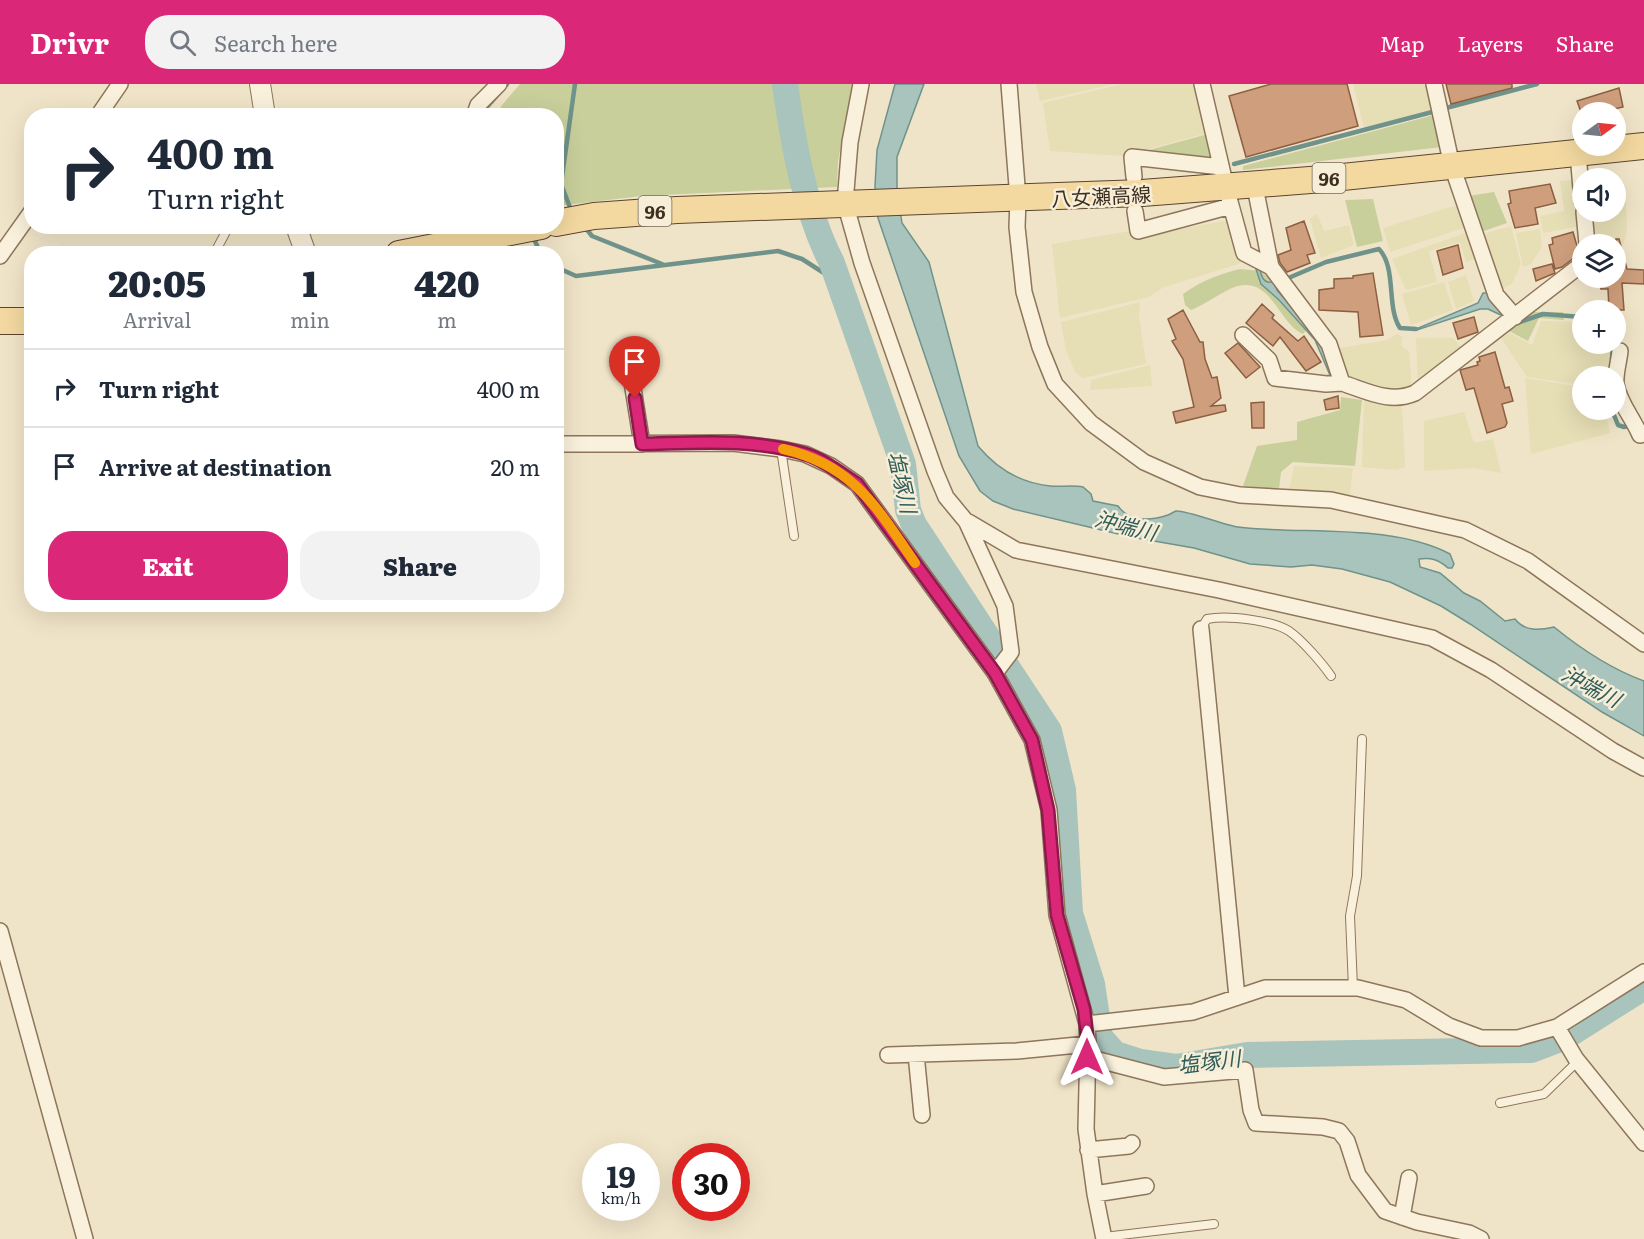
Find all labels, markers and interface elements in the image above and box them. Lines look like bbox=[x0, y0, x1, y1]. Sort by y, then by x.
search box bbox=[145, 15, 565, 69]
text: Drivr bbox=[30, 21, 109, 63]
icon: search bbox=[166, 26, 199, 59]
text: Search here bbox=[214, 26, 337, 59]
text: Map bbox=[1380, 27, 1425, 58]
text: Layers bbox=[1458, 27, 1523, 58]
text: Share bbox=[1556, 27, 1614, 58]
north arrow bbox=[1572, 102, 1626, 156]
map controls bbox=[1572, 102, 1626, 420]
text: 400 m bbox=[147, 120, 274, 182]
icon: right bbox=[48, 132, 126, 210]
road number: 96 bbox=[1312, 163, 1346, 193]
button: sound bbox=[1572, 168, 1626, 222]
text: Turn right bbox=[147, 177, 284, 217]
street label: 八女瀬高線 bbox=[1050, 177, 1152, 213]
road number: 96 bbox=[638, 196, 672, 226]
button: layers bbox=[1572, 234, 1626, 288]
text: 20:05 bbox=[108, 255, 206, 308]
text: 1 bbox=[302, 255, 318, 308]
text: 420 bbox=[414, 255, 480, 308]
button: + bbox=[1572, 300, 1626, 354]
text: Arrival bbox=[123, 304, 191, 334]
text: min bbox=[290, 304, 330, 334]
text: m bbox=[437, 304, 457, 334]
pin bbox=[609, 336, 660, 398]
icon: arrive bbox=[618, 345, 651, 378]
button: − bbox=[1572, 366, 1626, 420]
icon: right bbox=[48, 372, 81, 405]
text: Turn right bbox=[99, 372, 219, 405]
text: 400 m bbox=[477, 372, 540, 405]
water label: 塩塚川 bbox=[882, 448, 927, 518]
icon: arrive bbox=[48, 450, 81, 483]
text: Arrive at destination bbox=[99, 450, 332, 483]
text: 20 m bbox=[490, 450, 540, 483]
water label: 沖端川 bbox=[1092, 501, 1162, 547]
button: Exit bbox=[48, 531, 288, 600]
button: Share bbox=[300, 531, 540, 600]
water label: 沖端川 bbox=[1557, 657, 1629, 714]
position arrow bbox=[1055, 1025, 1119, 1089]
water label: 塩塚川 bbox=[1176, 1041, 1244, 1079]
speed limit sign: 30 bbox=[672, 1143, 750, 1221]
text: 19 bbox=[606, 1153, 636, 1197]
text: km/h bbox=[601, 1186, 641, 1209]

